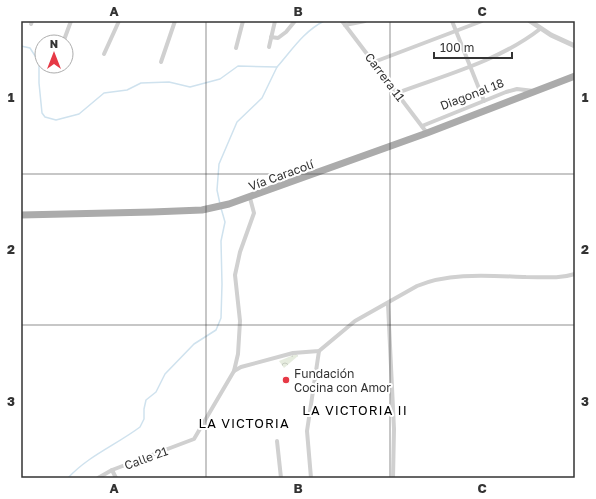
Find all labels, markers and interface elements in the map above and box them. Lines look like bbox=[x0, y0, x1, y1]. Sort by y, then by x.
text: A bbox=[109, 3, 119, 19]
text: B bbox=[293, 3, 303, 19]
text: C bbox=[477, 3, 487, 19]
north arrow bbox=[34, 34, 74, 74]
scale bar bbox=[434, 34, 512, 60]
text: N bbox=[50, 37, 58, 50]
text: 100 m bbox=[440, 40, 474, 55]
street label: Carrera 11 bbox=[362, 50, 408, 104]
street label: Diagonal 18 bbox=[438, 75, 506, 113]
text: 1 bbox=[8, 89, 15, 105]
text: 1 bbox=[582, 89, 589, 105]
street label: Vía Caracolí bbox=[246, 156, 316, 194]
text: 2 bbox=[7, 241, 15, 257]
text: 2 bbox=[581, 241, 589, 257]
place label: Fundación Cocina con Amor bbox=[294, 366, 391, 395]
marker: Fundación Cocina con Amor bbox=[281, 375, 291, 385]
text: 3 bbox=[7, 393, 15, 409]
text: 3 bbox=[581, 393, 589, 409]
district label: LA VICTORIA II bbox=[302, 402, 408, 418]
district label: LA VICTORIA bbox=[198, 415, 290, 431]
street label: Calle 21 bbox=[122, 443, 170, 473]
text: A bbox=[109, 480, 119, 496]
text: B bbox=[293, 480, 303, 496]
text: C bbox=[477, 480, 487, 496]

